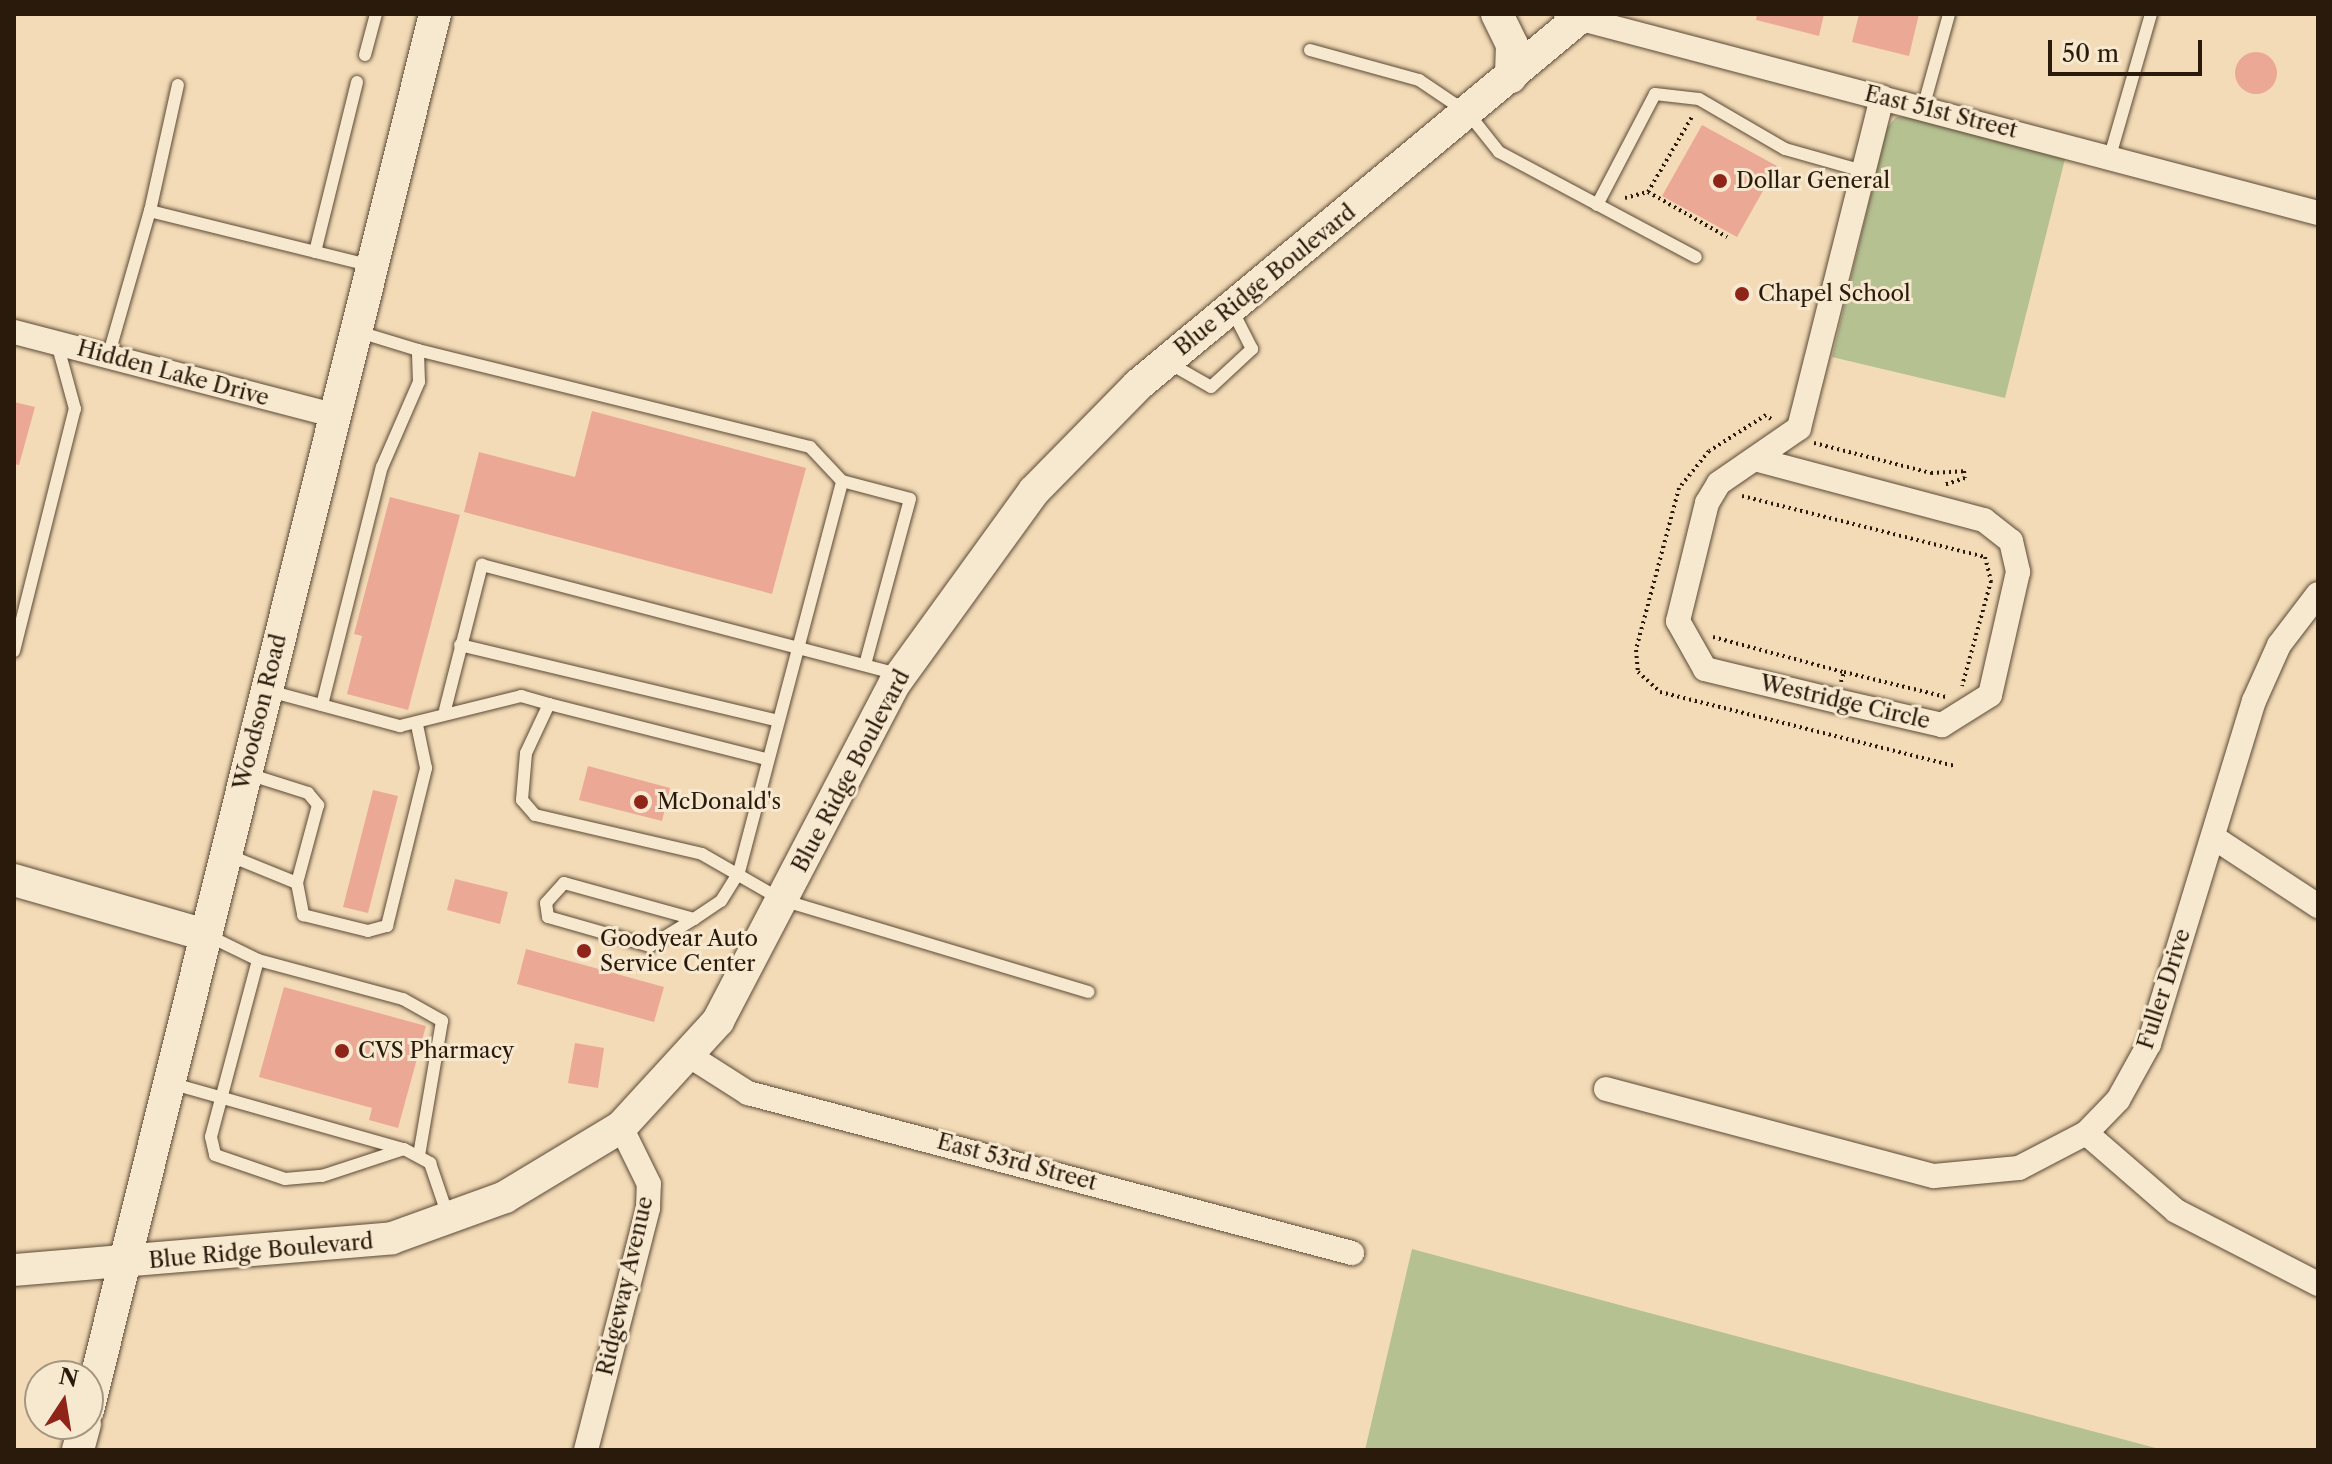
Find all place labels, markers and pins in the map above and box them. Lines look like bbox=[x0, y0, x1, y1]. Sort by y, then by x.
place label: Dollar General bbox=[1736, 168, 1891, 194]
marker: Dollar General bbox=[1711, 172, 1729, 190]
place label: Chapel School bbox=[1758, 281, 1911, 307]
marker: Chapel School bbox=[1733, 285, 1751, 303]
place label: McDonald's bbox=[657, 789, 781, 815]
marker: McDonald's bbox=[632, 793, 650, 811]
place label: Goodyear Auto Service Center bbox=[600, 925, 759, 976]
marker: Goodyear Auto Service Center bbox=[575, 942, 593, 960]
place label: CVS Pharmacy bbox=[358, 1038, 514, 1064]
marker: CVS Pharmacy bbox=[333, 1042, 351, 1060]

